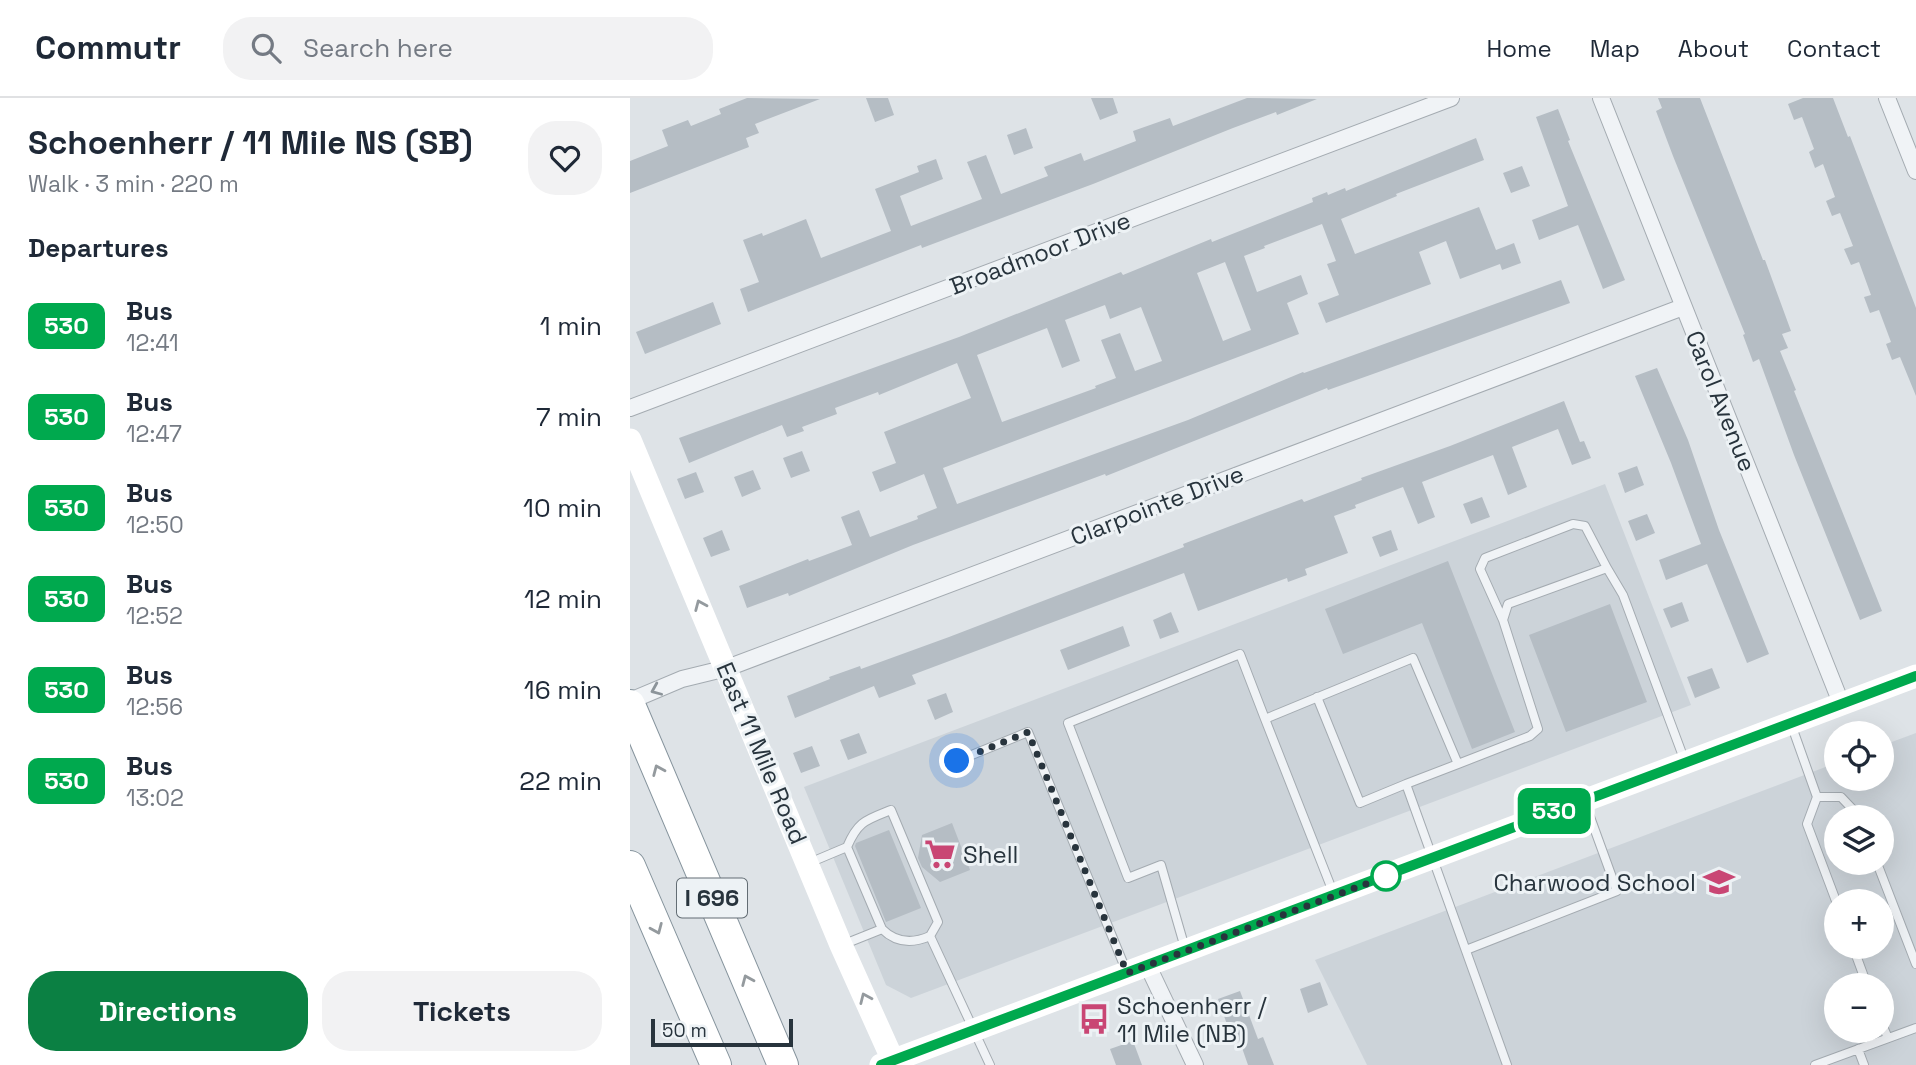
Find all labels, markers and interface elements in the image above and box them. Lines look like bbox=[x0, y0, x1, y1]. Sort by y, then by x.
search box bbox=[223, 17, 713, 80]
text: Commutr bbox=[35, 27, 181, 69]
icon: search bbox=[247, 29, 285, 67]
text: Search here bbox=[303, 31, 453, 65]
text: Home bbox=[1486, 33, 1552, 64]
text: Map bbox=[1590, 33, 1640, 64]
text: About bbox=[1678, 33, 1749, 64]
text: Contact bbox=[1787, 33, 1881, 64]
button: heart bbox=[528, 121, 602, 195]
text: Schoenherr / 11 Mile NS (SB) bbox=[28, 122, 473, 164]
text: Walk · 3 min · 220 m bbox=[28, 169, 239, 199]
street label: Broadmoor Drive bbox=[945, 204, 1135, 302]
text: Departures bbox=[28, 231, 169, 265]
text: Bus bbox=[126, 294, 173, 328]
text: 1 min bbox=[540, 309, 602, 343]
text: 530 bbox=[44, 310, 89, 341]
street label: Carol Avenue bbox=[1679, 326, 1763, 476]
text: 12:41 bbox=[126, 328, 179, 358]
text: Bus bbox=[126, 385, 173, 419]
text: 7 min bbox=[536, 400, 602, 434]
text: 530 bbox=[44, 401, 89, 432]
text: 12:47 bbox=[126, 419, 182, 449]
street label: Clarpointe Drive bbox=[1066, 458, 1248, 552]
text: Bus bbox=[126, 476, 173, 510]
text: 10 min bbox=[523, 491, 602, 525]
text: 530 bbox=[44, 492, 89, 523]
text: 12:50 bbox=[126, 510, 184, 540]
text: Bus bbox=[126, 567, 173, 601]
text: 12 min bbox=[524, 582, 602, 616]
text: 530 bbox=[44, 583, 89, 614]
one-way arrow bbox=[694, 600, 708, 612]
text: 12:52 bbox=[126, 601, 183, 631]
street label: East 11 Mile Road bbox=[710, 657, 814, 849]
text: Bus bbox=[126, 658, 173, 692]
text: 16 min bbox=[524, 673, 602, 707]
text: 530 bbox=[44, 674, 89, 705]
one-way arrow bbox=[651, 682, 663, 696]
text: 12:56 bbox=[126, 692, 183, 722]
map controls bbox=[1824, 721, 1894, 1043]
button: locate bbox=[1824, 721, 1894, 791]
your location bbox=[939, 743, 974, 778]
text: Bus bbox=[126, 749, 173, 783]
text: 22 min bbox=[519, 764, 602, 798]
text: 530 bbox=[44, 765, 89, 796]
one-way arrow bbox=[652, 765, 666, 778]
text: 13:02 bbox=[126, 783, 184, 813]
line badge: 530 bbox=[1514, 788, 1594, 834]
text: 530 bbox=[1532, 795, 1576, 826]
button: layers bbox=[1824, 805, 1894, 875]
supermarket icon: Shell bbox=[923, 837, 957, 871]
place label: Shell bbox=[963, 839, 1018, 870]
unlabelled marker bbox=[1371, 861, 1401, 891]
school or university icon: Charwood School bbox=[1702, 865, 1736, 899]
place label: Charwood School bbox=[1493, 867, 1696, 898]
road number: I 696 bbox=[677, 878, 747, 918]
button: + bbox=[1824, 889, 1894, 959]
one-way arrow bbox=[649, 922, 663, 934]
button: Directions bbox=[28, 971, 308, 1051]
button: Tickets bbox=[322, 971, 602, 1051]
button: − bbox=[1824, 973, 1894, 1043]
one-way arrow bbox=[741, 974, 755, 987]
place label: Schoenherr / 11 Mile (NB) bbox=[1117, 990, 1267, 1049]
one-way arrow bbox=[859, 993, 873, 1005]
bus stop icon: Schoenherr / 11 Mile (NB) bbox=[1077, 1002, 1111, 1036]
scale bar bbox=[651, 1016, 793, 1048]
text: 50 m bbox=[662, 1018, 707, 1043]

